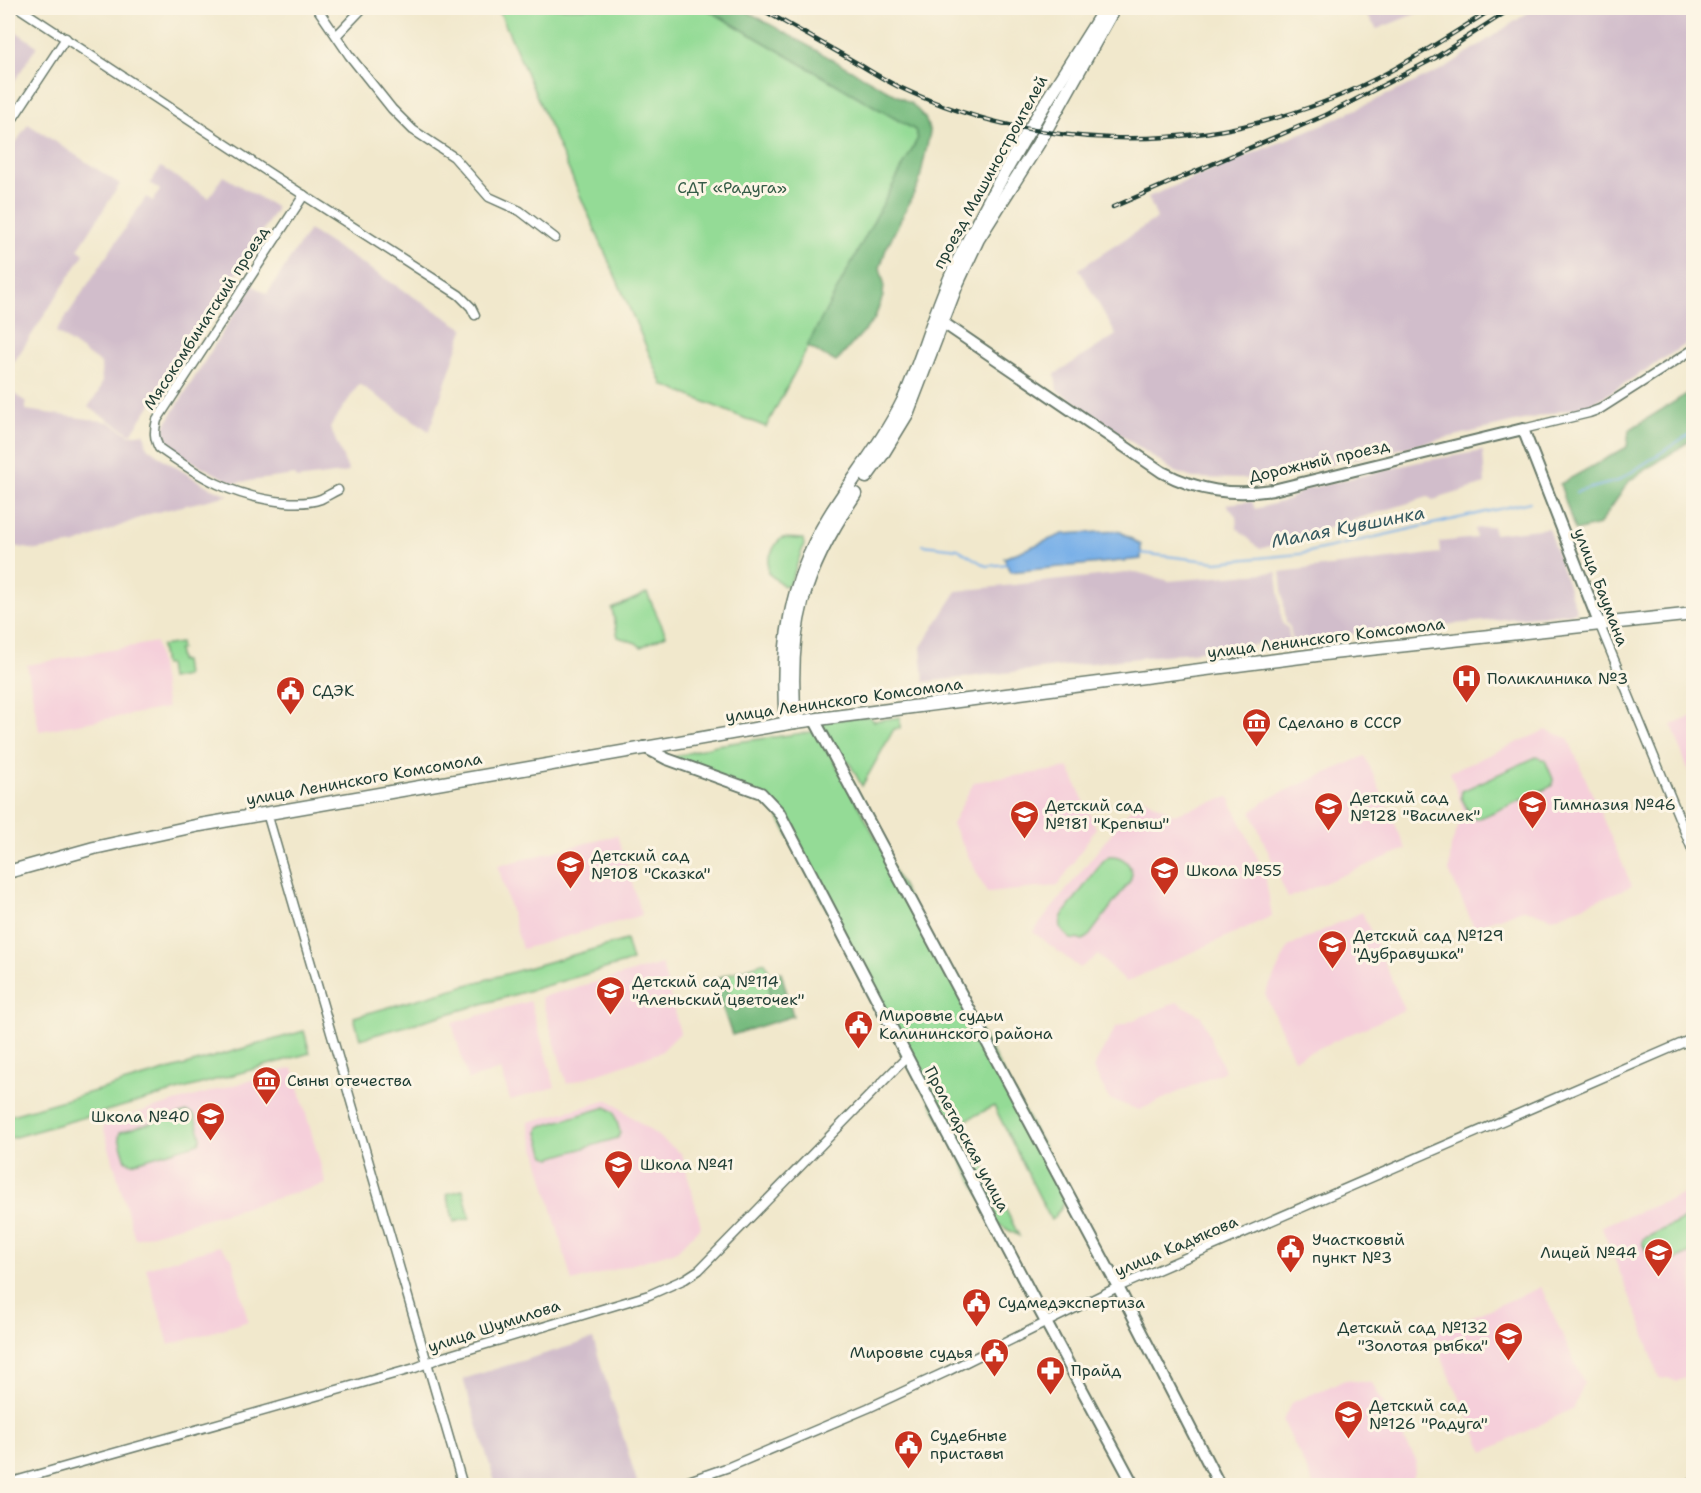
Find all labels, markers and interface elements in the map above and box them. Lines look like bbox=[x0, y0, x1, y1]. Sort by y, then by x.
street label: проезд Машиностроителей bbox=[928, 71, 1052, 273]
park label: СДТ «Радуга» bbox=[677, 177, 787, 198]
street label: Мясокомбинатский проезд bbox=[139, 222, 273, 414]
street label: Дорожный проезд bbox=[1247, 435, 1391, 487]
water label: Малая Кувшинка bbox=[1269, 500, 1427, 554]
street label: улица Баумана bbox=[1569, 525, 1633, 649]
street label: улица Ленинского Комсомола bbox=[1206, 613, 1446, 663]
hospital icon: Поликлиника №3 bbox=[1450, 662, 1482, 704]
place label: Поликлиника №3 bbox=[1487, 668, 1628, 689]
street label: улица Ленинского Комсомола bbox=[724, 673, 964, 727]
public building icon: СДЭК bbox=[275, 674, 307, 716]
place label: СДЭК bbox=[312, 680, 355, 701]
museum icon: Сделано в СССР bbox=[1241, 706, 1273, 748]
place label: Сделано в СССР bbox=[1278, 712, 1402, 733]
street label: улица Ленинского Комсомола bbox=[244, 748, 484, 810]
place label: Детский сад №128 "Василек" bbox=[1350, 787, 1480, 826]
school or university icon: Гимназия №46 bbox=[1516, 788, 1548, 830]
school or university icon: Детский сад №128 "Василек" bbox=[1313, 790, 1345, 832]
place label: Гимназия №46 bbox=[1553, 794, 1676, 815]
place label: Детский сад №181 "Крепыш" bbox=[1045, 795, 1169, 834]
school or university icon: Детский сад №181 "Крепыш" bbox=[1008, 798, 1040, 840]
place label: Детский сад №108 "Сказка" bbox=[591, 845, 711, 884]
school or university icon: Детский сад №108 "Сказка" bbox=[554, 848, 586, 890]
school or university icon: Школа №55 bbox=[1149, 854, 1181, 896]
place label: Школа №55 bbox=[1186, 860, 1282, 881]
place label: Детский сад №129 "Дубравушка" bbox=[1353, 925, 1504, 964]
school or university icon: Детский сад №129 "Дубравушка" bbox=[1316, 928, 1348, 970]
place label: Детский сад №114 "Аленьский цветочек" bbox=[632, 971, 805, 1010]
school or university icon: Детский сад №114 "Аленьский цветочек" bbox=[595, 974, 627, 1016]
place label: Мировые судьи Калининского района bbox=[879, 1005, 1053, 1044]
public building icon: Мировые судьи Калининского района bbox=[842, 1008, 874, 1050]
street label: Пролетарская улица bbox=[920, 1063, 1014, 1215]
museum icon: Сыны отечества bbox=[250, 1064, 282, 1106]
place label: Сыны отечества bbox=[287, 1070, 412, 1091]
school or university icon: Школа №40 bbox=[195, 1100, 227, 1142]
place label: Школа №40 bbox=[91, 1106, 190, 1127]
school or university icon: Школа №41 bbox=[603, 1148, 635, 1190]
place label: Школа №41 bbox=[640, 1154, 734, 1175]
street label: улица Кадыкова bbox=[1111, 1211, 1241, 1281]
place label: Участковый пункт №3 bbox=[1312, 1229, 1405, 1268]
public building icon: Участковый пункт №3 bbox=[1275, 1232, 1307, 1274]
school or university icon: Лицей №44 bbox=[1642, 1236, 1674, 1278]
place label: Лицей №44 bbox=[1540, 1242, 1637, 1263]
public building icon: Судмедэкспертиза bbox=[961, 1286, 993, 1328]
place label: Судмедэкспертиза bbox=[998, 1292, 1145, 1313]
street label: улица Шумилова bbox=[425, 1295, 563, 1357]
place label: Детский сад №132 "Золотая рыбка" bbox=[1337, 1317, 1488, 1356]
school or university icon: Детский сад №132 "Золотая рыбка" bbox=[1493, 1320, 1525, 1362]
public building icon: Мировые судья bbox=[978, 1336, 1010, 1378]
place label: Мировые судья bbox=[850, 1342, 973, 1363]
pharmacy icon: Прайд bbox=[1034, 1354, 1066, 1396]
place label: Прайд bbox=[1071, 1360, 1121, 1381]
place label: Детский сад №126 "Радуга" bbox=[1369, 1395, 1488, 1434]
school or university icon: Детский сад №126 "Радуга" bbox=[1332, 1398, 1364, 1440]
place label: Судебные приставы bbox=[930, 1425, 1007, 1464]
public building icon: Судебные приставы bbox=[893, 1428, 925, 1470]

